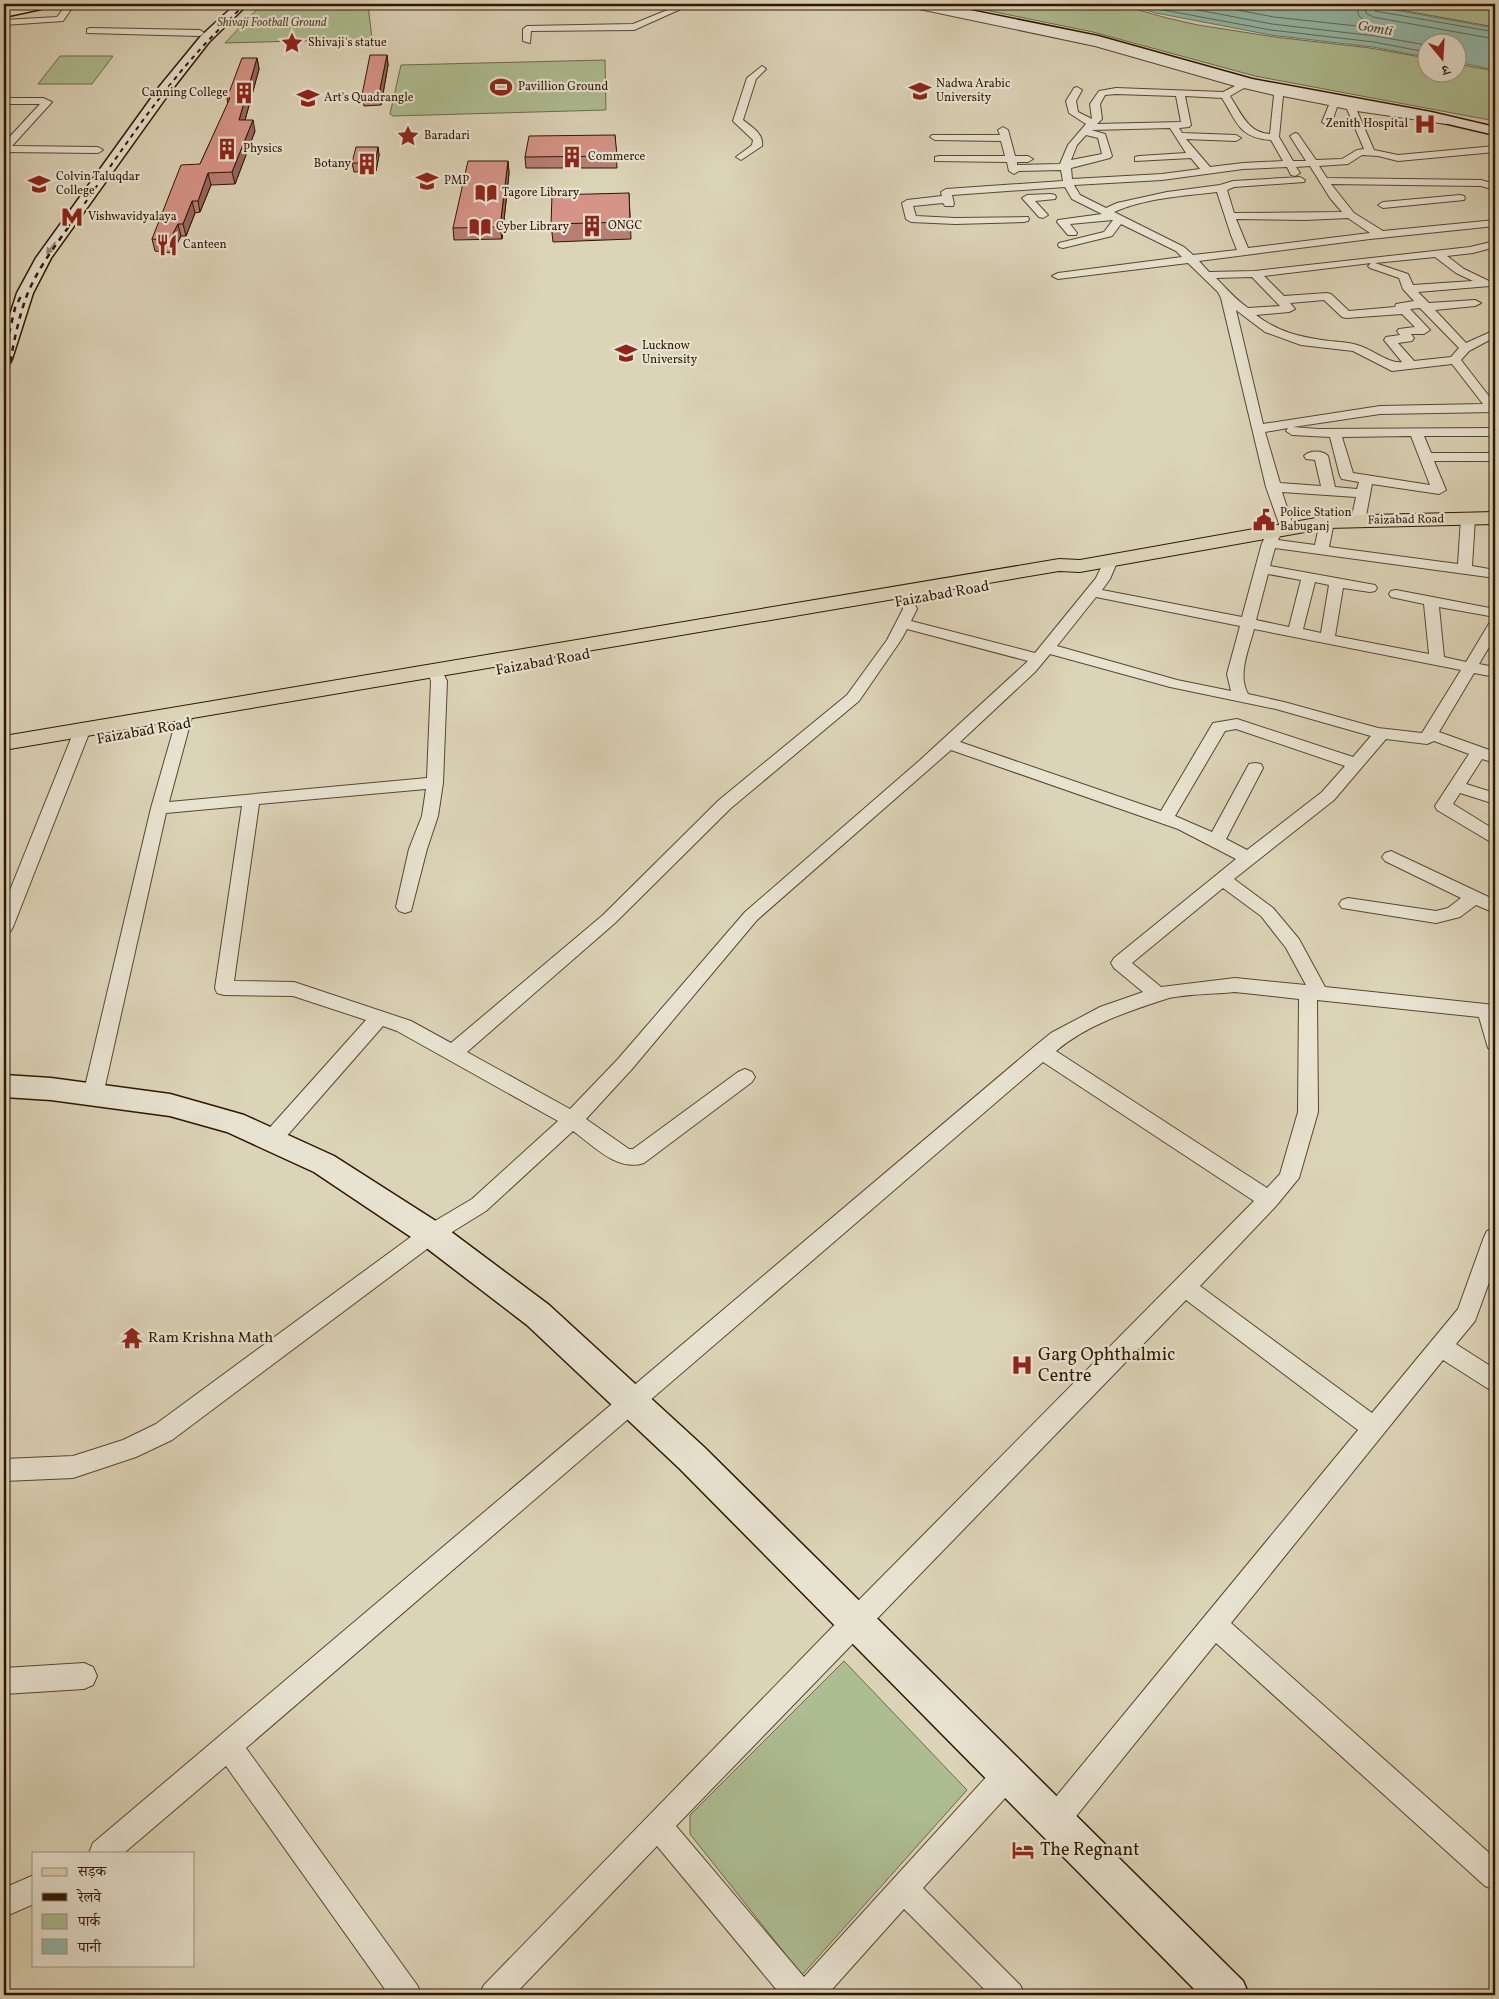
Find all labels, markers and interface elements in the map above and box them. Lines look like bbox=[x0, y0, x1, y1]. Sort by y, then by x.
park label: Shivaji Football Ground bbox=[217, 15, 327, 31]
water label: Gomtī bbox=[1356, 17, 1395, 42]
place icon: Shivaji's statue bbox=[279, 30, 305, 56]
north arrow bbox=[1416, 32, 1466, 82]
place label: Shivaji's statue bbox=[308, 35, 387, 51]
text: उ bbox=[1438, 58, 1453, 79]
sports icon: Pavillion Ground bbox=[488, 74, 514, 100]
place label: Nadwa Arabic University bbox=[936, 76, 1010, 106]
school or university icon: Nadwa Arabic University bbox=[907, 78, 933, 104]
place label: Pavillion Ground bbox=[518, 79, 608, 95]
building icon: Canning College bbox=[231, 80, 257, 106]
place label: Canning College bbox=[142, 85, 228, 101]
school or university icon: Art's Quadrangle bbox=[295, 85, 321, 111]
place label: Art's Quadrangle bbox=[324, 90, 414, 106]
hospital icon: Zenith Hospital bbox=[1412, 111, 1438, 137]
place label: Zenith Hospital bbox=[1325, 116, 1408, 132]
place icon: Baradari bbox=[395, 123, 421, 149]
place label: Baradari bbox=[424, 128, 470, 144]
building icon: Physics bbox=[214, 136, 240, 162]
place label: Physics bbox=[243, 141, 282, 157]
building icon: Commerce bbox=[559, 144, 585, 170]
place label: Commerce bbox=[588, 149, 646, 165]
building icon: Botany bbox=[354, 151, 380, 177]
place label: Botany bbox=[314, 156, 351, 172]
school or university icon: PMP bbox=[414, 168, 440, 194]
place label: Colvin Taluqdar College bbox=[56, 169, 140, 199]
school or university icon: Colvin Taluqdar College bbox=[26, 171, 52, 197]
place label: PMP bbox=[444, 173, 469, 189]
library icon: Tagore Library bbox=[473, 180, 499, 206]
place label: Tagore Library bbox=[502, 185, 580, 201]
metro station icon: Vishwavidyalaya bbox=[59, 204, 85, 230]
place label: Vishwavidyalaya bbox=[88, 209, 177, 225]
building icon: ONGC bbox=[579, 213, 605, 239]
library icon: Cyber Library bbox=[467, 214, 493, 240]
place label: ONGC bbox=[608, 218, 642, 234]
place label: Cyber Library bbox=[496, 219, 569, 235]
restaurant icon: Canteen bbox=[154, 232, 180, 258]
place label: Canteen bbox=[183, 237, 227, 253]
one-way arrow bbox=[46, 241, 56, 255]
place label: Lucknow University bbox=[642, 338, 698, 368]
school or university icon: Lucknow University bbox=[613, 340, 639, 366]
place label: Police Station Babuganj bbox=[1280, 505, 1352, 535]
public building icon: Police Station Babuganj bbox=[1251, 507, 1277, 533]
street label: Faizabad Road bbox=[1368, 511, 1445, 529]
street label: Faizabad Road bbox=[893, 576, 991, 614]
street label: Faizabad Road bbox=[494, 644, 592, 682]
street label: Faizabad Road bbox=[95, 713, 193, 751]
temple icon: Ram Krishna Math bbox=[119, 1325, 145, 1351]
place label: Ram Krishna Math bbox=[148, 1328, 273, 1349]
place label: Garg Ophthalmic Centre bbox=[1038, 1343, 1175, 1389]
hospital icon: Garg Ophthalmic Centre bbox=[1009, 1352, 1035, 1378]
hotel icon: The Regnant bbox=[1010, 1837, 1036, 1863]
place label: The Regnant bbox=[1040, 1838, 1140, 1863]
legend bbox=[32, 1852, 195, 1966]
text: सड़क bbox=[77, 1862, 107, 1883]
text: रेलवे bbox=[76, 1888, 102, 1909]
text: पार्क bbox=[77, 1912, 101, 1933]
text: पानी bbox=[77, 1938, 102, 1959]

